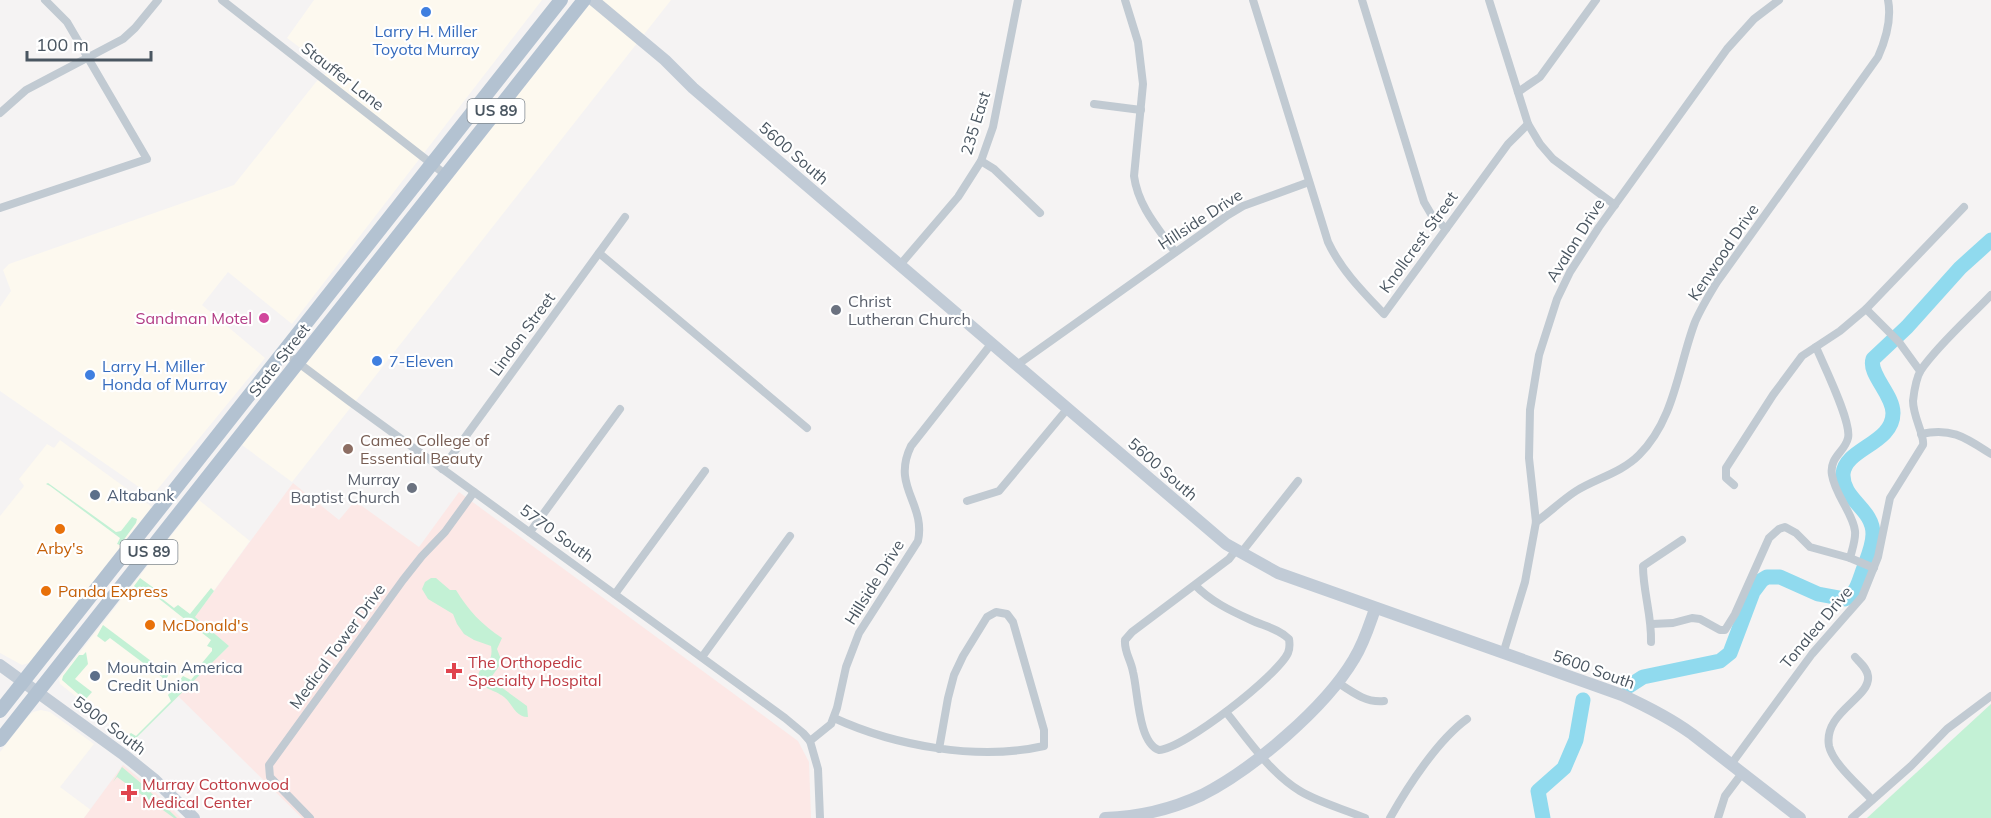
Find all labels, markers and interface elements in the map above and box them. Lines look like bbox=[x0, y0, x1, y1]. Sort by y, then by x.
marker: Larry H. Miller Toyota Murray bbox=[419, 5, 433, 19]
place label: Larry H. Miller Toyota Murray bbox=[373, 21, 480, 59]
scale bar bbox=[27, 24, 152, 62]
text: 100 m bbox=[36, 33, 89, 56]
street label: Stauffer Lane bbox=[298, 37, 388, 115]
street label: 235 East bbox=[956, 88, 994, 157]
road number: US 89 bbox=[468, 99, 524, 123]
street label: 5600 South bbox=[755, 117, 833, 189]
street label: Hillside Drive bbox=[1154, 184, 1246, 254]
street label: Knollcrest Street bbox=[1375, 187, 1462, 297]
street label: Avalon Drive bbox=[1542, 195, 1608, 285]
street label: Kenwood Drive bbox=[1683, 200, 1763, 304]
street label: Lindon Street bbox=[485, 288, 559, 380]
place label: Christ Lutheran Church bbox=[848, 291, 971, 329]
marker: Christ Lutheran Church bbox=[829, 303, 843, 317]
place label: Sandman Motel bbox=[135, 308, 252, 328]
marker: Sandman Motel bbox=[257, 311, 271, 325]
street label: State Street bbox=[244, 319, 314, 401]
place label: 7-Eleven bbox=[389, 351, 454, 371]
marker: 7-Eleven bbox=[370, 354, 384, 368]
place label: Larry H. Miller Honda of Murray bbox=[102, 356, 228, 394]
marker: Larry H. Miller Honda of Murray bbox=[83, 368, 97, 382]
place label: Cameo College of Essential Beauty bbox=[360, 430, 490, 468]
street label: 5600 South bbox=[1124, 433, 1202, 505]
marker: Cameo College of Essential Beauty bbox=[341, 442, 355, 456]
place label: Murray Baptist Church bbox=[290, 469, 401, 507]
marker: Murray Baptist Church bbox=[405, 481, 419, 495]
place label: Altabank bbox=[107, 485, 175, 505]
marker: Altabank bbox=[88, 488, 102, 502]
street label: 5770 South bbox=[516, 500, 598, 566]
marker: Arby's bbox=[53, 522, 67, 536]
street label: Hillside Drive bbox=[840, 536, 908, 628]
place label: Arby's bbox=[36, 538, 84, 558]
road number: US 89 bbox=[120, 540, 178, 564]
street label: Medical Tower Drive bbox=[285, 579, 389, 713]
place label: Panda Express bbox=[58, 581, 168, 601]
street label: Tonalea Drive bbox=[1776, 582, 1856, 672]
marker: Panda Express bbox=[39, 584, 53, 598]
place label: McDonald's bbox=[162, 615, 249, 635]
marker: McDonald's bbox=[143, 618, 157, 632]
street label: 5600 South bbox=[1550, 645, 1638, 693]
place label: The Orthopedic Specialty Hospital bbox=[468, 652, 602, 690]
place label: Mountain America Credit Union bbox=[107, 657, 243, 695]
marker: The Orthopedic Specialty Hospital bbox=[445, 662, 463, 680]
marker: Mountain America Credit Union bbox=[88, 669, 102, 683]
street label: 5900 South bbox=[70, 691, 150, 759]
place label: Murray Cottonwood Medical Center bbox=[142, 774, 289, 812]
marker: Murray Cottonwood Medical Center bbox=[120, 784, 138, 802]

